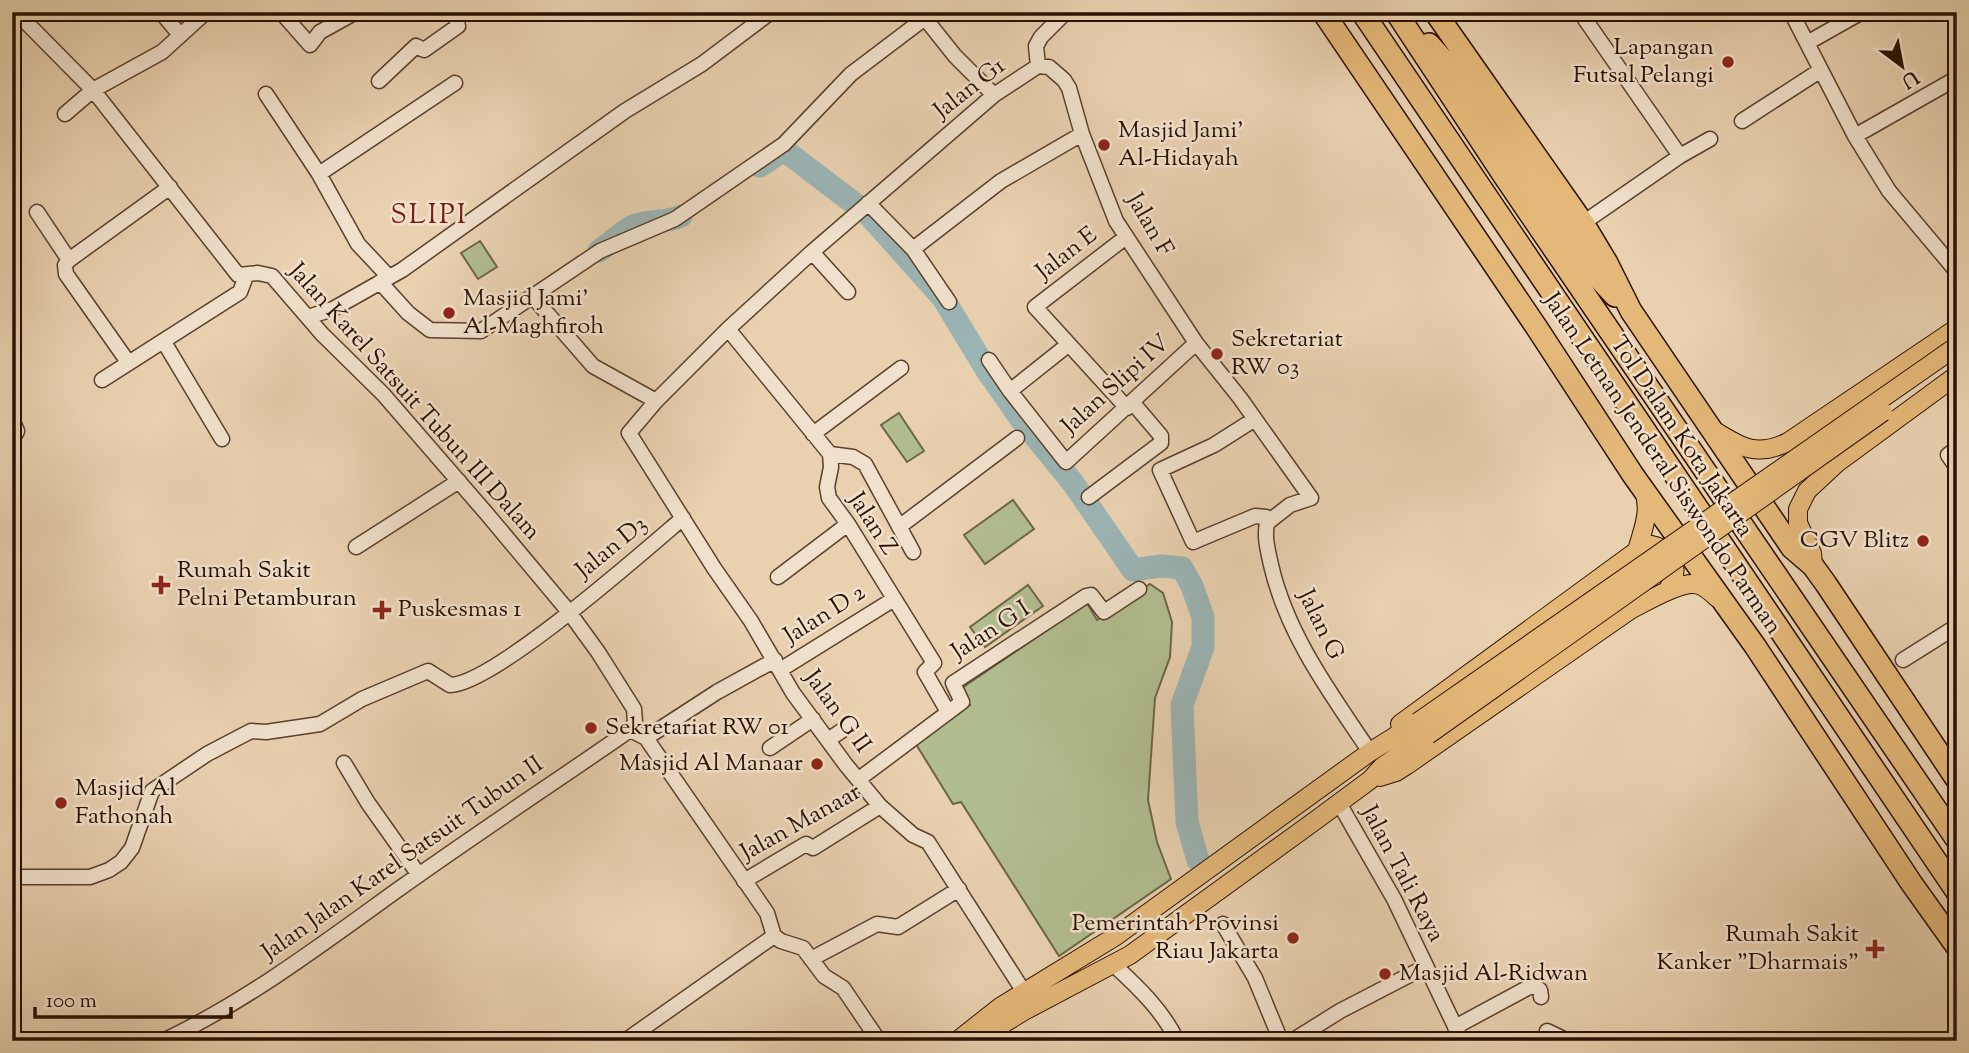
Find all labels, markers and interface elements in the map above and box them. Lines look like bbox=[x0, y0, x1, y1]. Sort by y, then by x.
place label: Lapangan Futsal Pelangi bbox=[1573, 31, 1714, 93]
north arrow bbox=[1868, 32, 1938, 102]
street label: Jalan G1 bbox=[925, 50, 1013, 129]
marker: Lapangan Futsal Pelangi bbox=[1720, 54, 1736, 70]
text: U bbox=[1896, 63, 1923, 94]
place label: Masjid Jami' Al-Hidayah bbox=[1118, 114, 1244, 176]
marker: Masjid Jami' Al-Hidayah bbox=[1096, 137, 1112, 153]
street label: Jalan F bbox=[1116, 185, 1181, 263]
district label: SLIPI bbox=[390, 196, 468, 236]
street label: Jalan E bbox=[1028, 219, 1105, 290]
street label: Jalan Karel Satsuit Tubun III Dalam bbox=[279, 254, 548, 548]
place label: Masjid Jami' Al-Maghfiroh bbox=[463, 282, 604, 344]
street label: Jalan Letnan Jenderal Siswondo Parman bbox=[1533, 284, 1790, 642]
marker: Masjid Jami' Al-Maghfiroh bbox=[441, 305, 457, 321]
place label: Sekretariat RW 03 bbox=[1231, 323, 1343, 385]
street label: Jalan Slipi IV bbox=[1053, 327, 1178, 444]
street label: Tol Dalam Kota Jakarta bbox=[1601, 330, 1761, 544]
marker: Sekretariat RW 03 bbox=[1209, 346, 1225, 362]
street label: Jalan Z bbox=[838, 484, 905, 562]
street label: Jalan D3 bbox=[567, 508, 655, 589]
place label: CGV Blitz bbox=[1800, 524, 1909, 558]
marker: CGV Blitz bbox=[1915, 533, 1931, 549]
place label: Rumah Sakit Pelni Petamburan bbox=[177, 554, 357, 616]
marker: Rumah Sakit Pelni Petamburan bbox=[151, 575, 171, 595]
street label: Jalan D 2 bbox=[776, 577, 872, 654]
street label: Jalan G bbox=[1287, 582, 1352, 666]
place label: Puskesmas 1 bbox=[398, 593, 521, 627]
street label: Jalan G I bbox=[943, 593, 1037, 670]
marker: Puskesmas 1 bbox=[372, 600, 392, 620]
street label: Jalan G II bbox=[794, 662, 879, 761]
place label: Sekretariat RW 01 bbox=[605, 711, 789, 745]
marker: Sekretariat RW 01 bbox=[583, 720, 599, 736]
place label: Masjid Al Manaar bbox=[619, 747, 803, 781]
street label: Jalan Jalan Karel Satsuit Tubun II bbox=[254, 748, 551, 971]
marker: Masjid Al Manaar bbox=[809, 756, 825, 772]
place label: Masjid Al Fathonah bbox=[75, 772, 176, 834]
street label: Jalan Manaar bbox=[733, 776, 867, 871]
marker: Masjid Al Fathonah bbox=[53, 795, 69, 811]
street label: Jalan Tali Raya bbox=[1351, 798, 1452, 948]
place label: Pemerintah Provinsi Riau Jakarta bbox=[1072, 907, 1279, 969]
place label: Rumah Sakit Kanker "Dharmais" bbox=[1656, 918, 1859, 980]
marker: Pemerintah Provinsi Riau Jakarta bbox=[1285, 930, 1301, 946]
marker: Rumah Sakit Kanker "Dharmais" bbox=[1865, 939, 1885, 959]
place label: Masjid Al-Ridwan bbox=[1399, 957, 1588, 991]
marker: Masjid Al-Ridwan bbox=[1377, 966, 1393, 982]
scale bar bbox=[35, 976, 231, 1020]
text: 100 m bbox=[46, 987, 97, 1017]

